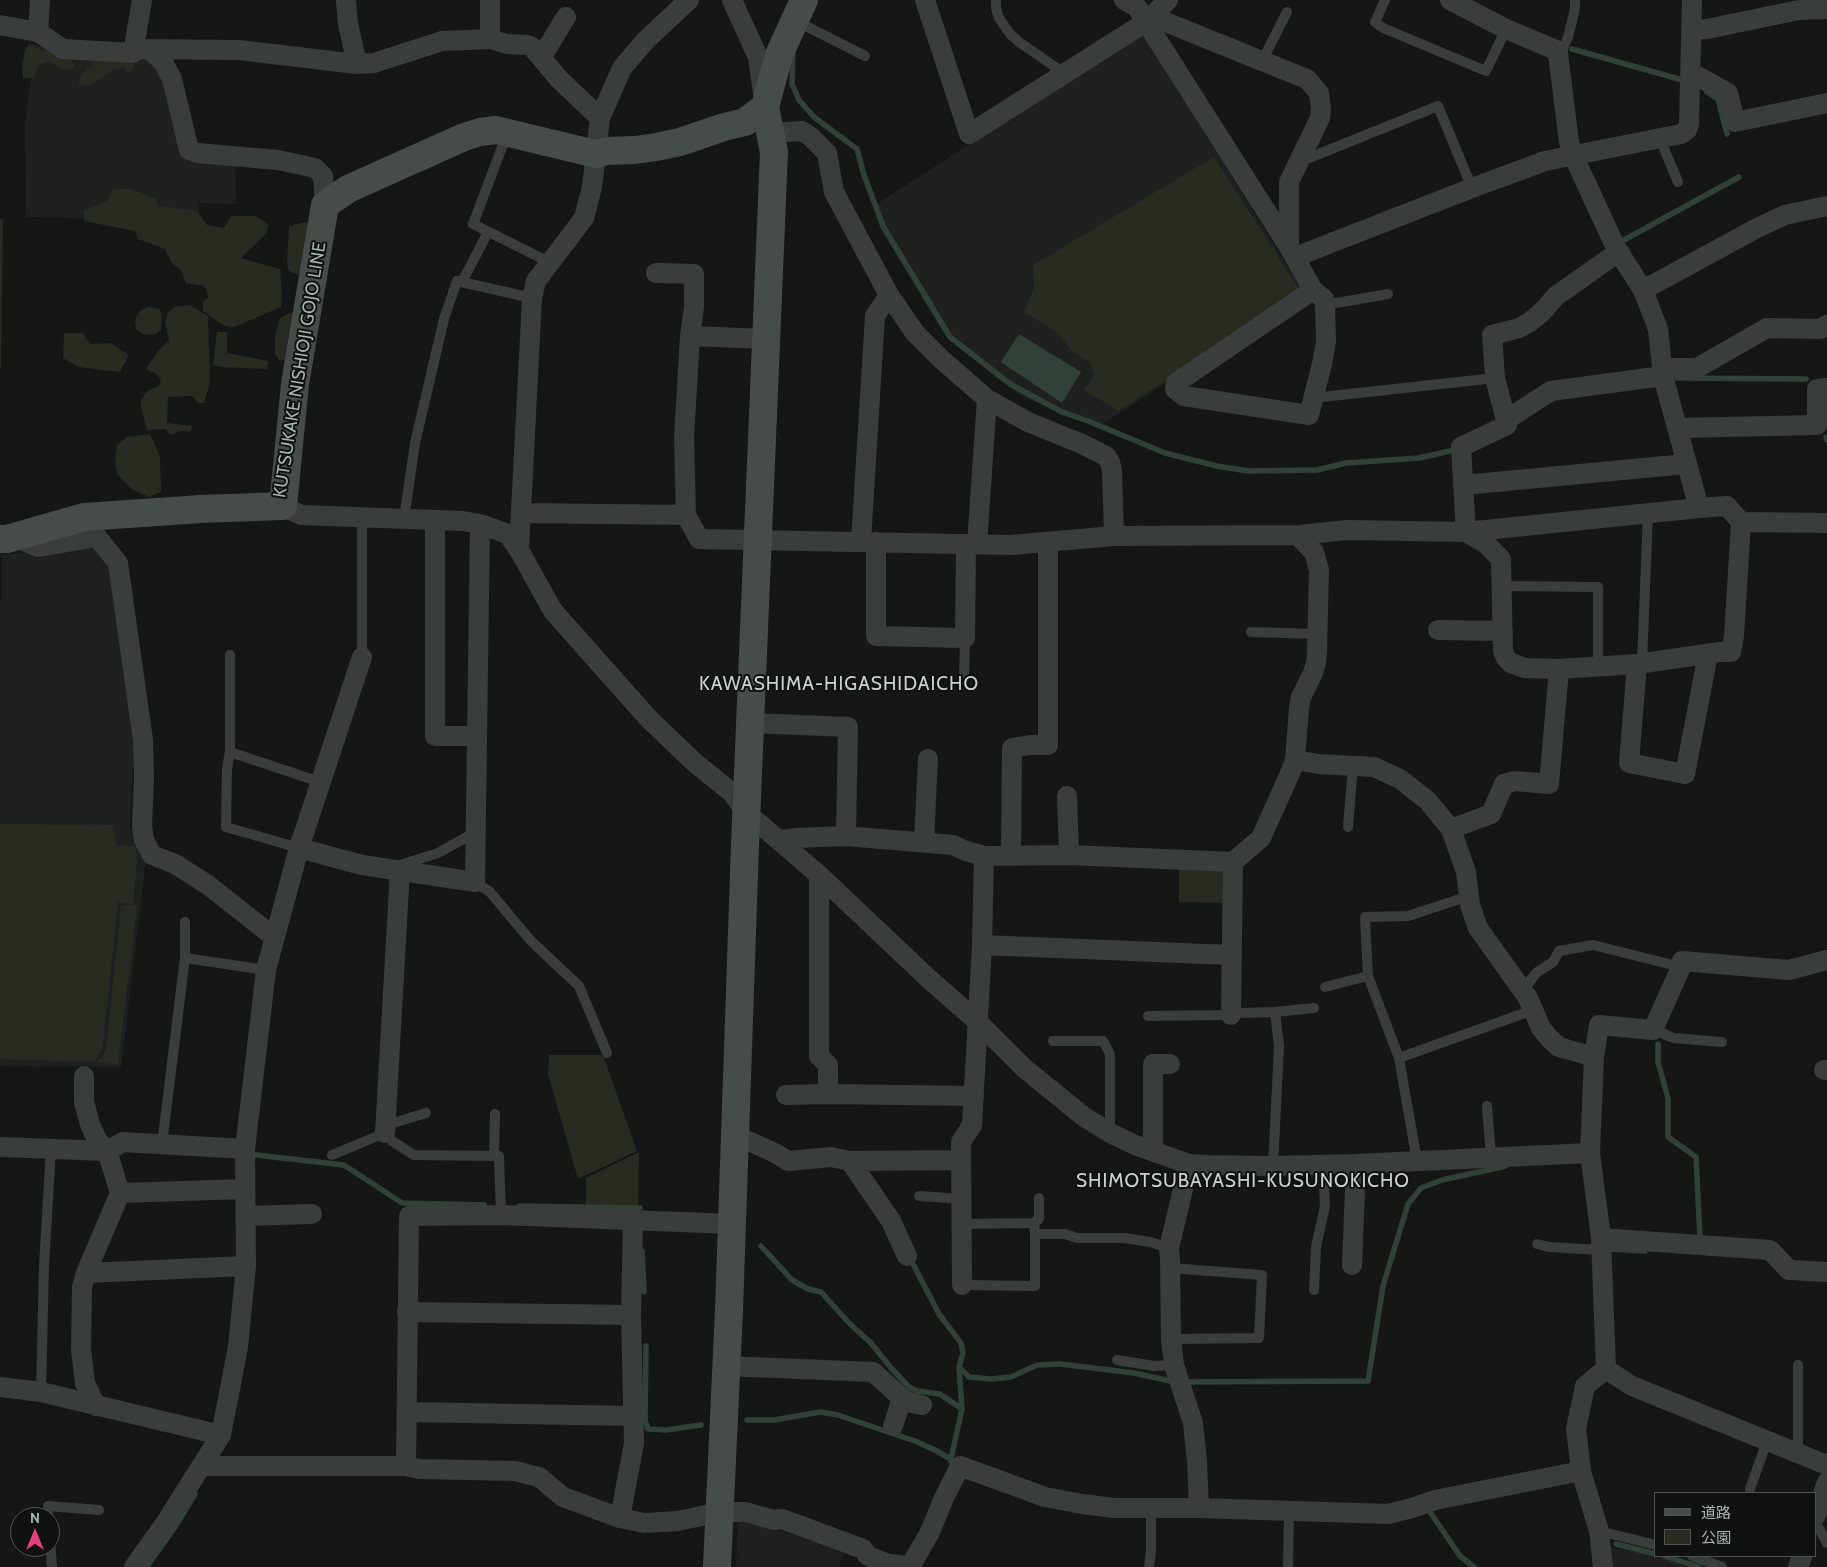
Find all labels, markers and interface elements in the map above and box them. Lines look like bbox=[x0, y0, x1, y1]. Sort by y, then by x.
street label: KUTSUKAKE NISHIOJI GOJO LINE bbox=[269, 241, 331, 499]
district label: KAWASHIMA-HIGASHIDAICHO bbox=[696, 673, 982, 695]
district label: SHIMOTSUBAYASHI-KUSUNOKICHO bbox=[1073, 1170, 1413, 1192]
legend bbox=[1654, 1492, 1817, 1557]
text: 道路 bbox=[1701, 1504, 1731, 1522]
north arrow bbox=[10, 1507, 60, 1557]
text: N bbox=[30, 1509, 40, 1527]
text: 公園 bbox=[1701, 1529, 1731, 1547]

